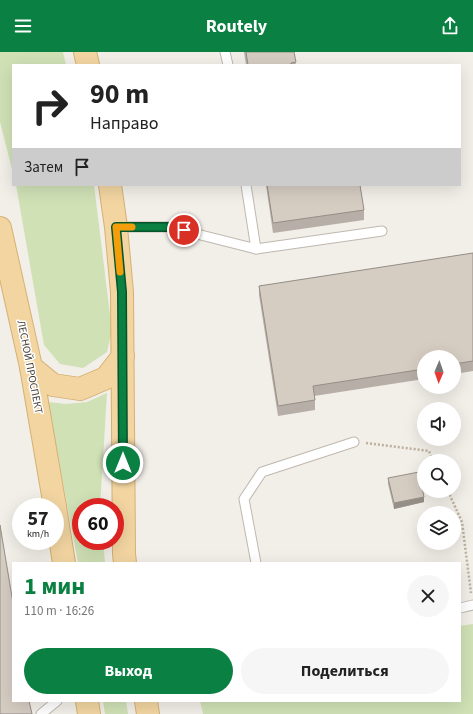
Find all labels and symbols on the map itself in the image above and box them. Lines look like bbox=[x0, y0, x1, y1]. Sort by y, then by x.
pin bbox=[167, 213, 201, 247]
street label: ЛЕСНОЙ ПРОСПЕКТ bbox=[14, 319, 46, 415]
north arrow bbox=[417, 350, 461, 394]
position arrow bbox=[102, 442, 144, 484]
speed limit sign: 60 bbox=[72, 498, 124, 550]

